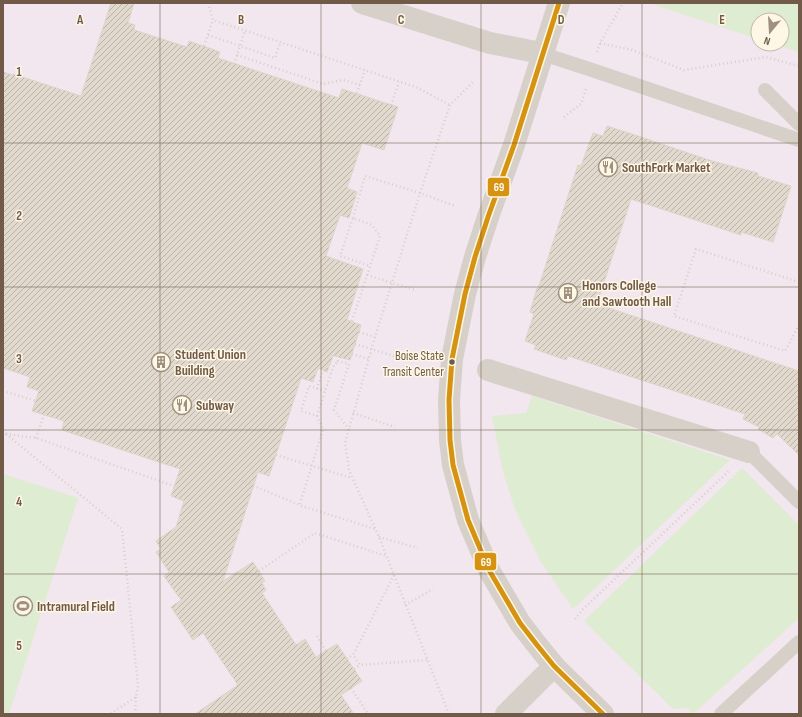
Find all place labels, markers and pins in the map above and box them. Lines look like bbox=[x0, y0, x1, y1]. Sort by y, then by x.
restaurant icon: SouthFork Market bbox=[597, 156, 619, 178]
place label: SouthFork Market bbox=[622, 159, 711, 176]
place label: Honors College and Sawtooth Hall bbox=[582, 277, 672, 310]
building icon: Honors College and Sawtooth Hall bbox=[557, 282, 579, 304]
place label: Student Union Building bbox=[175, 346, 246, 379]
place label: Boise State Transit Center bbox=[383, 348, 444, 380]
building icon: Student Union Building bbox=[150, 351, 172, 373]
marker: Boise State Transit Center bbox=[447, 357, 457, 367]
restaurant icon: Subway bbox=[171, 394, 193, 416]
place label: Subway bbox=[196, 397, 234, 414]
sports icon: Intramural Field bbox=[12, 595, 34, 617]
place label: Intramural Field bbox=[37, 598, 115, 615]

